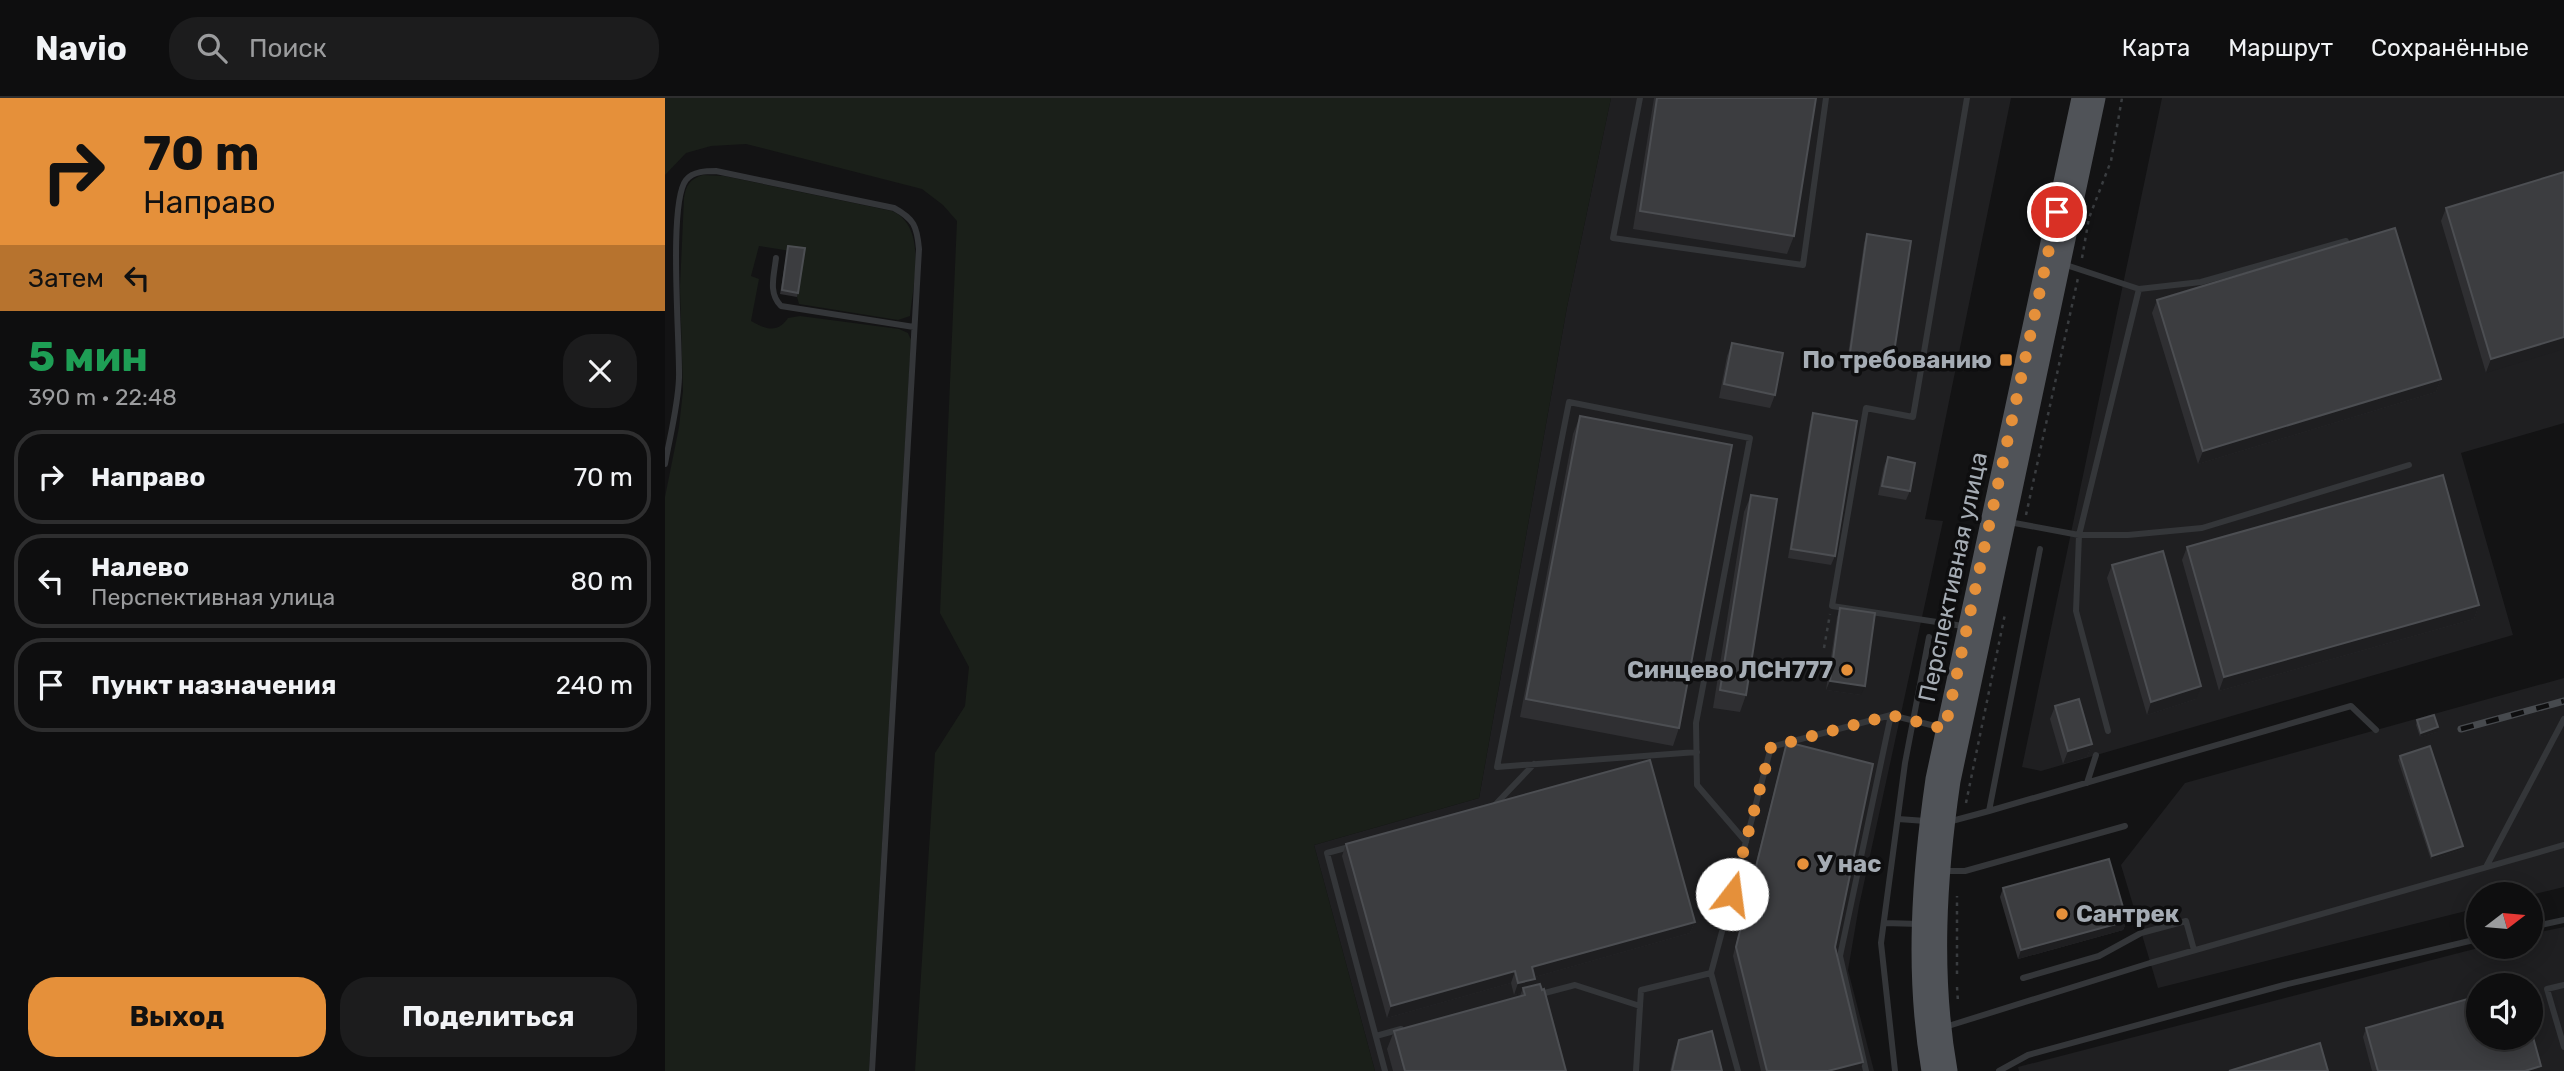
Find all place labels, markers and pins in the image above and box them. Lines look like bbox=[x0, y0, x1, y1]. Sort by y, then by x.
pin bbox=[2027, 182, 2087, 242]
place label: По требованию bbox=[1802, 346, 1992, 374]
marker: По требованию bbox=[1998, 352, 2014, 368]
place label: Синцево ЛСН777 bbox=[1627, 656, 1833, 684]
marker: Синцево ЛСН777 bbox=[1839, 662, 1855, 678]
place label: У нас bbox=[1817, 850, 1881, 878]
marker: У нас bbox=[1795, 856, 1811, 872]
place label: Сантрек bbox=[2076, 900, 2180, 928]
marker: Сантрек bbox=[2054, 906, 2070, 922]

